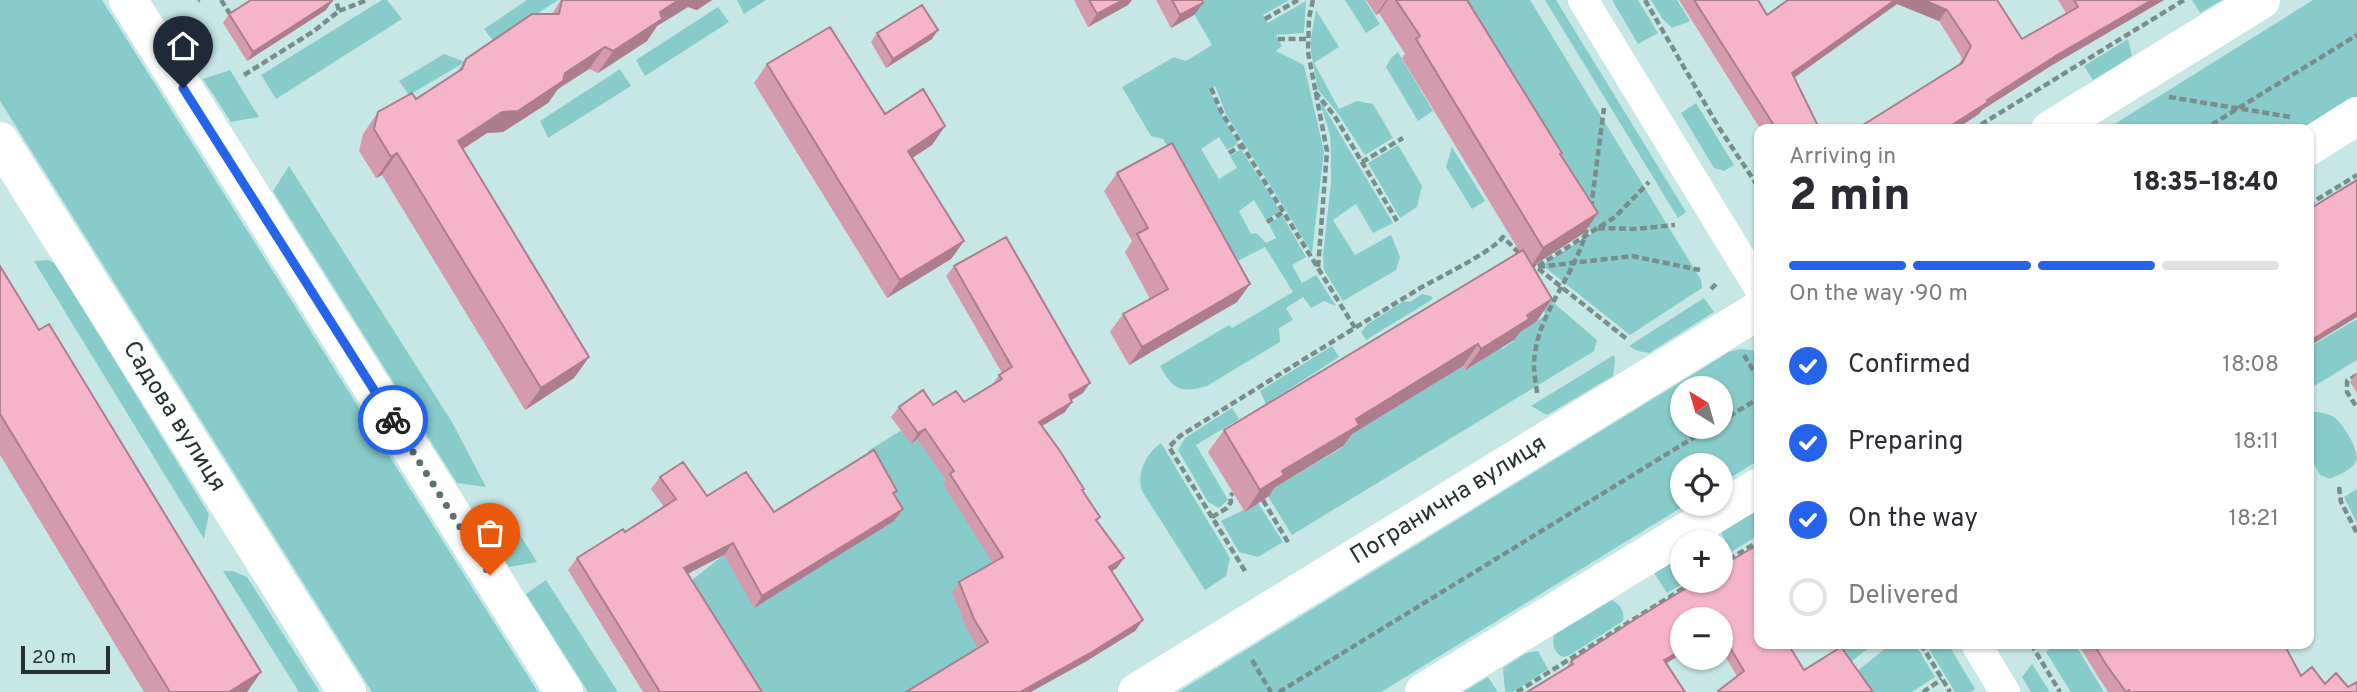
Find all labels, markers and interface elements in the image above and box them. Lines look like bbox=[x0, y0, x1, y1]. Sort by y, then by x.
pin bbox=[153, 16, 213, 88]
icon: home bbox=[164, 27, 202, 65]
text: Arriving in bbox=[1789, 143, 1896, 172]
text: 18:35–18:40 bbox=[2133, 167, 2279, 200]
text: 2 min bbox=[1789, 168, 1911, 227]
text: On the way · 90 m bbox=[1789, 280, 1968, 309]
street label: Садова вулиця bbox=[115, 336, 232, 498]
icon: check bbox=[1789, 347, 1827, 385]
text: Confirmed bbox=[1848, 349, 1971, 382]
text: 18:08 bbox=[2222, 351, 2279, 380]
north arrow bbox=[1670, 376, 1732, 439]
map controls bbox=[1670, 376, 1733, 670]
courier bbox=[358, 385, 428, 455]
icon: bike bbox=[374, 401, 412, 439]
icon: check bbox=[1789, 424, 1827, 462]
text: Preparing bbox=[1848, 426, 1963, 459]
text: 18:11 bbox=[2234, 428, 2279, 457]
street label: Погранична вулиця bbox=[1345, 429, 1552, 572]
button: locate bbox=[1670, 453, 1733, 516]
icon: check bbox=[1789, 501, 1827, 539]
pin bbox=[460, 503, 520, 575]
text: On the way bbox=[1848, 503, 1978, 536]
text: 18:21 bbox=[2229, 505, 2279, 534]
icon: bag bbox=[471, 514, 509, 552]
button: + bbox=[1670, 530, 1733, 593]
text: Delivered bbox=[1848, 580, 1959, 613]
button: − bbox=[1670, 607, 1733, 670]
scale bar bbox=[21, 643, 110, 675]
text: 20 m bbox=[32, 646, 76, 670]

